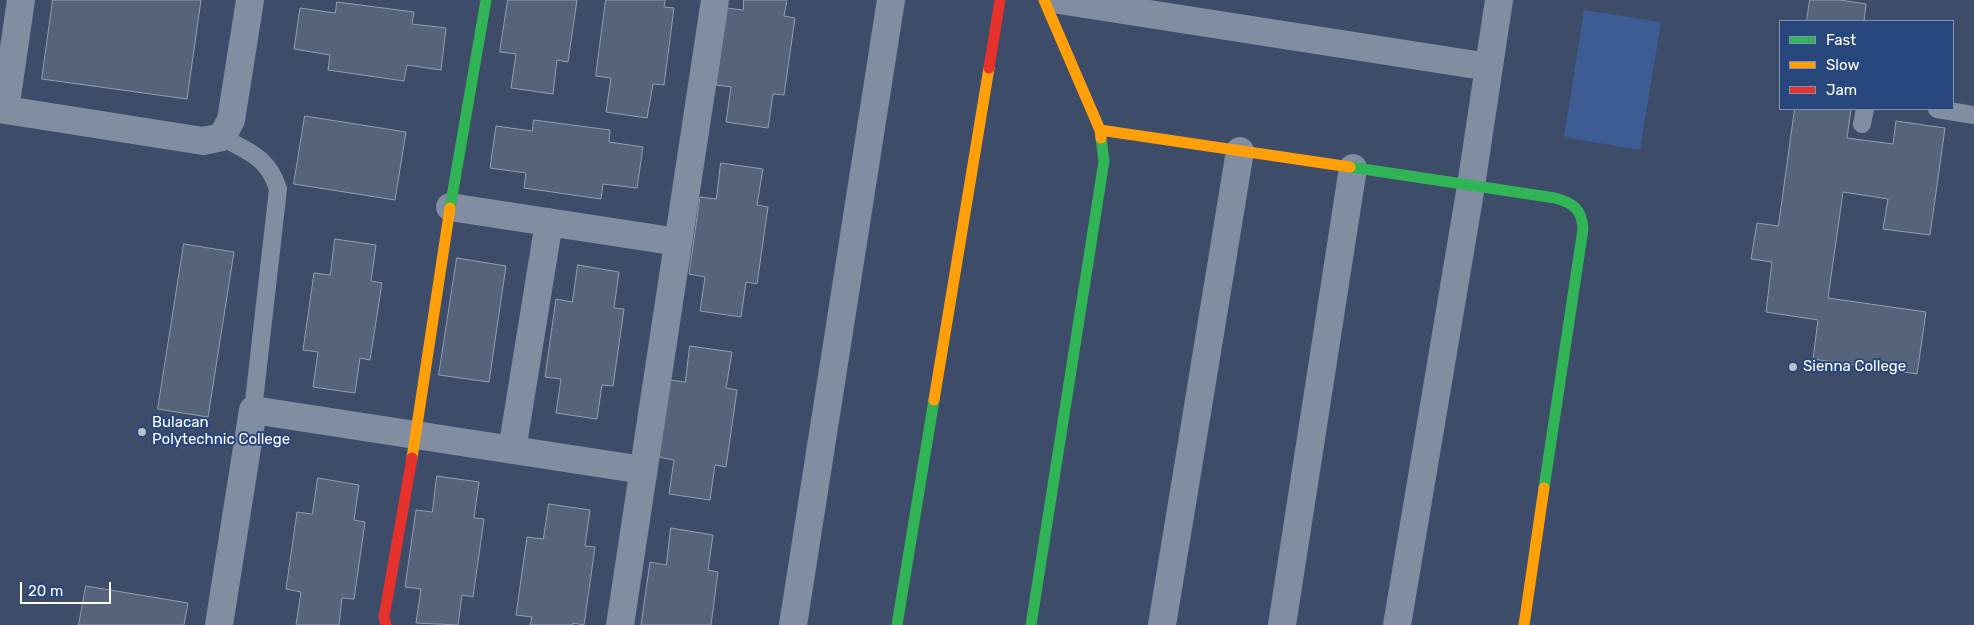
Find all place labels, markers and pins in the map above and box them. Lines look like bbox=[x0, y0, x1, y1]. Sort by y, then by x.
place label: Sienna College bbox=[1803, 358, 1906, 376]
marker: Sienna College bbox=[1787, 361, 1799, 373]
place label: Bulacan Polytechnic College bbox=[152, 414, 290, 449]
marker: Bulacan Polytechnic College bbox=[136, 426, 148, 438]

